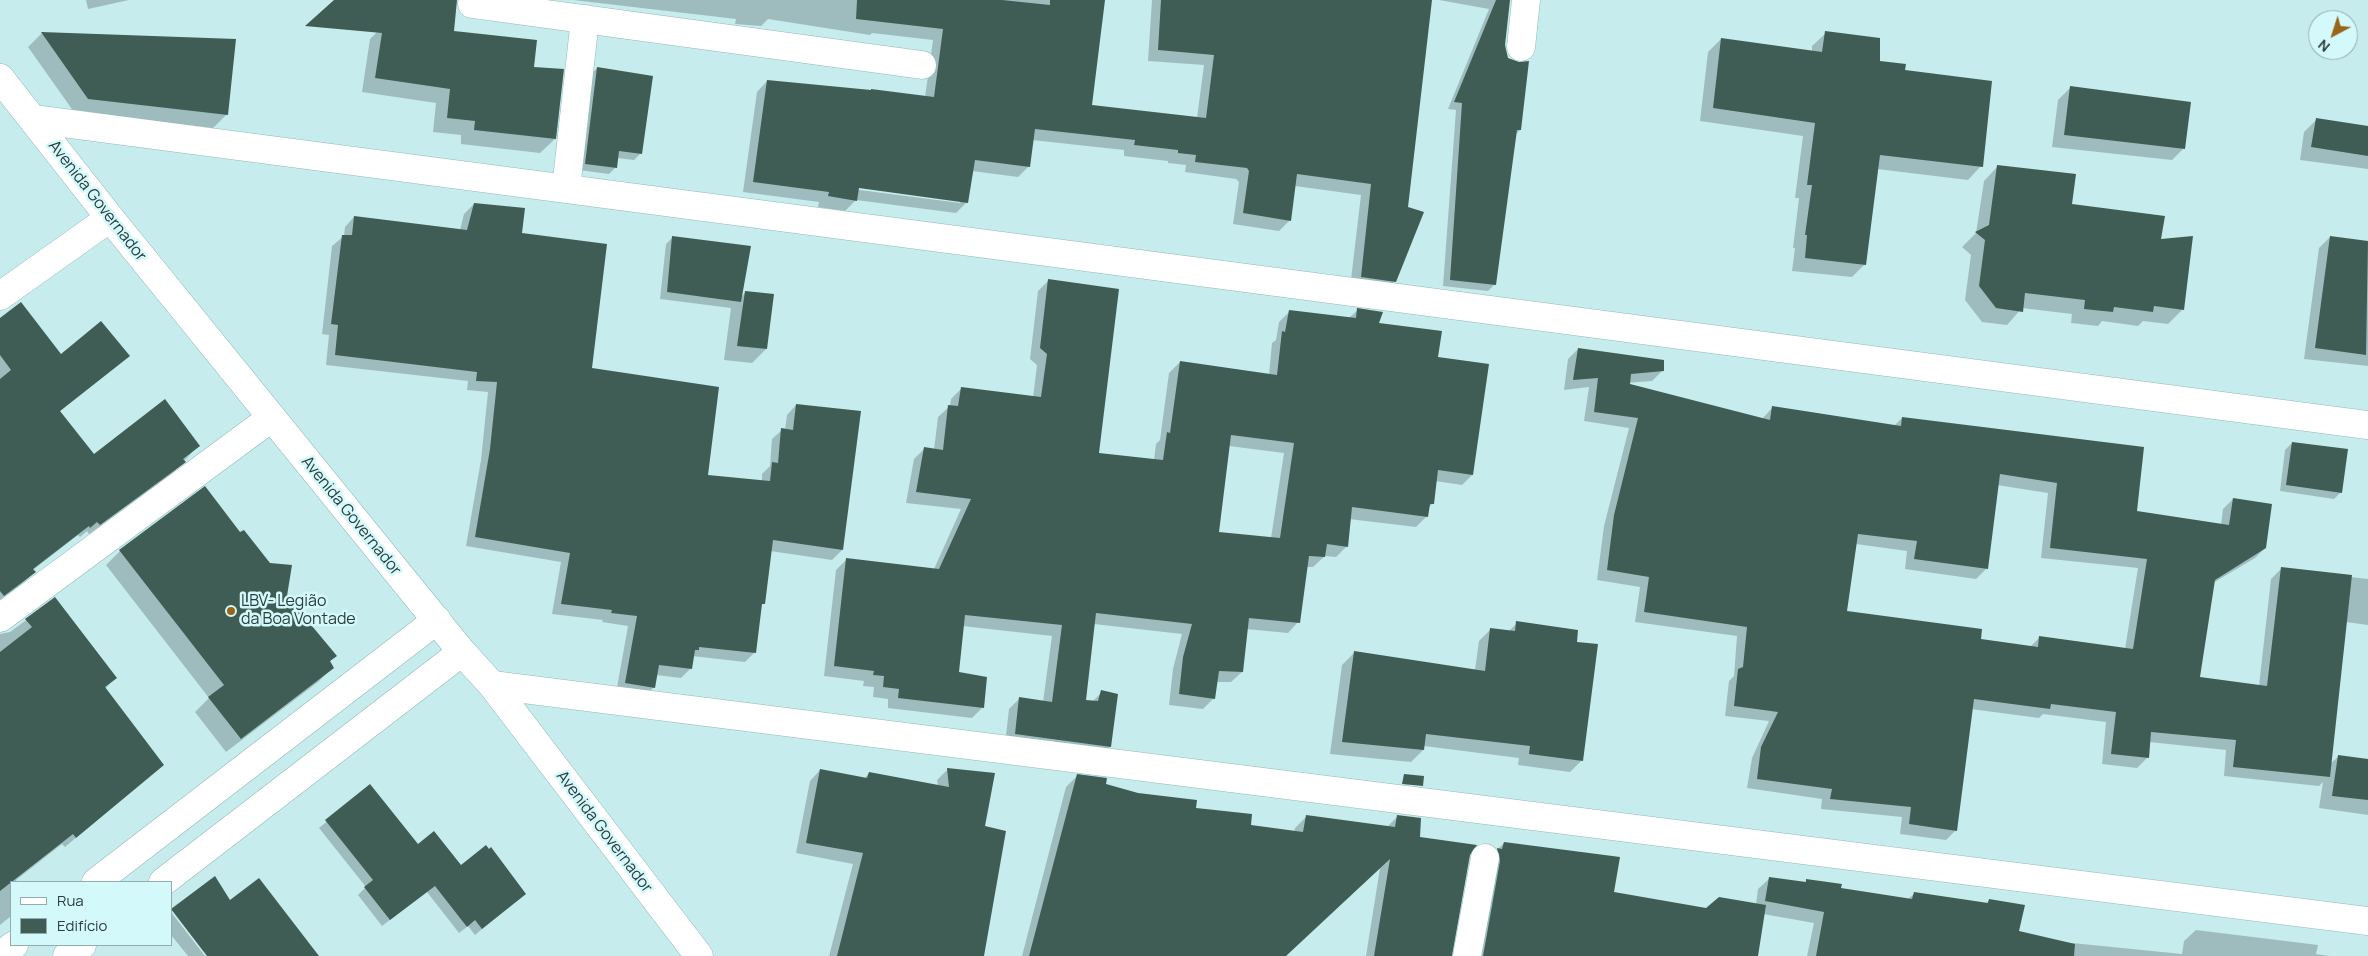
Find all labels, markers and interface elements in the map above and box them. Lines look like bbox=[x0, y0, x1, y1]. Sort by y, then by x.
north arrow bbox=[2308, 10, 2358, 60]
text: N bbox=[2314, 36, 2334, 57]
street label: Avenida Governador bbox=[44, 137, 150, 265]
street label: Avenida Governador bbox=[297, 453, 405, 579]
place label: LBV- Legião da Boa Vontade bbox=[241, 592, 356, 630]
marker: LBV- Legião da Boa Vontade bbox=[225, 605, 237, 617]
street label: Avenida Governador bbox=[552, 767, 656, 897]
legend bbox=[10, 881, 172, 946]
text: Rua bbox=[57, 890, 84, 911]
text: Edifício bbox=[57, 915, 107, 936]

